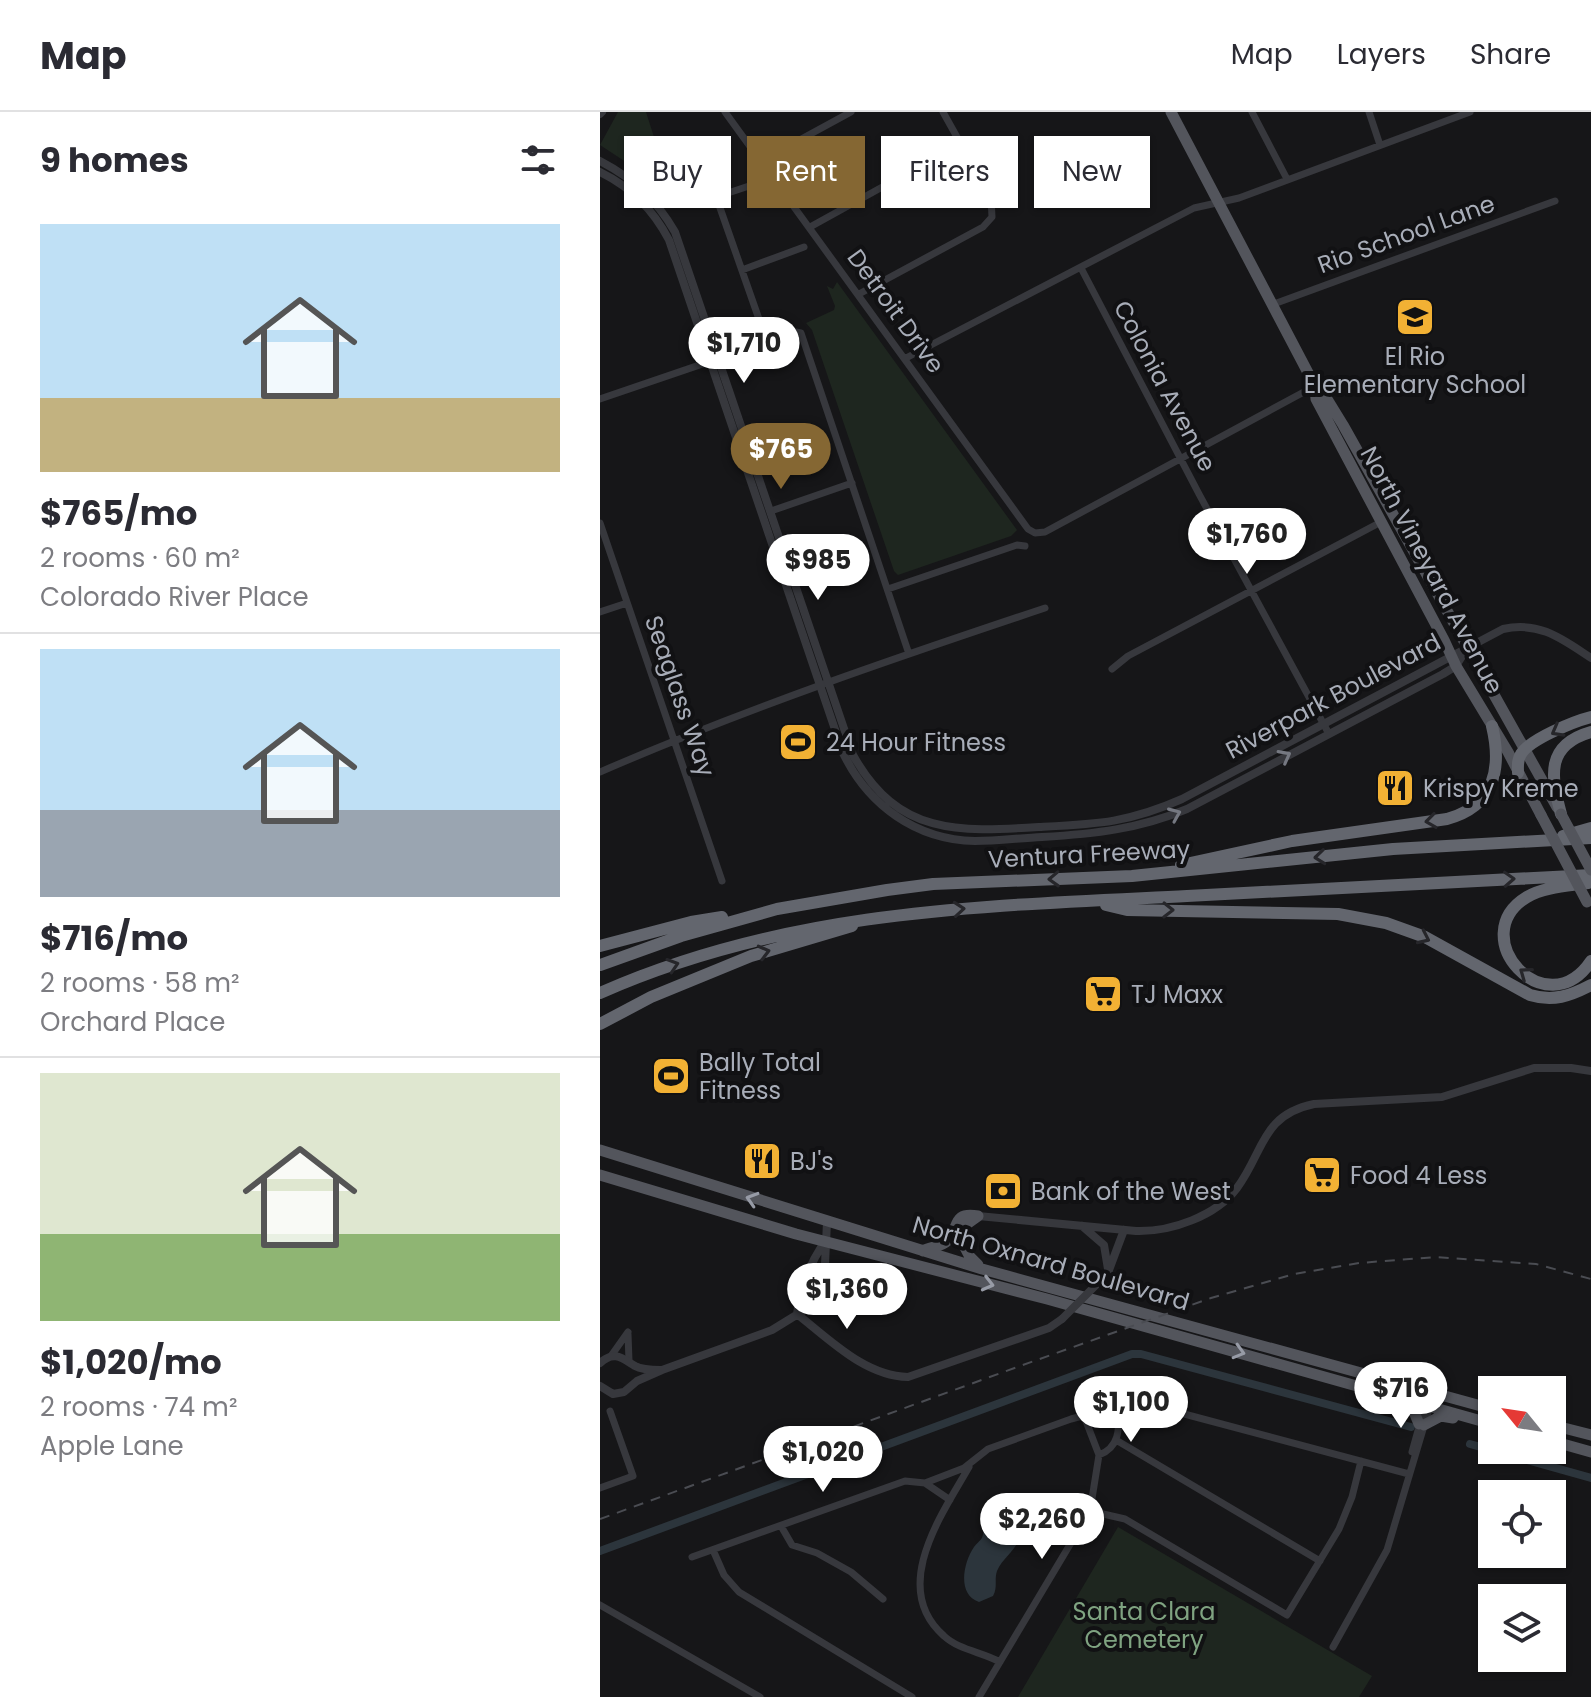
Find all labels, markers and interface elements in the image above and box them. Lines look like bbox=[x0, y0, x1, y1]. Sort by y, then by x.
text: Map bbox=[40, 29, 127, 82]
text: Map bbox=[1231, 35, 1293, 74]
text: Layers bbox=[1337, 35, 1426, 74]
text: Share bbox=[1470, 35, 1551, 74]
text: 9 homes bbox=[40, 136, 189, 184]
chip: Buy bbox=[624, 136, 731, 208]
chip: Rent bbox=[747, 136, 865, 208]
chip: Filters bbox=[881, 136, 1018, 208]
chip: New bbox=[1034, 136, 1150, 208]
icon: filters bbox=[516, 138, 560, 182]
street label: Rio School Lane bbox=[1313, 187, 1499, 281]
street label: Detroit Drive bbox=[840, 242, 952, 380]
icon: home bbox=[228, 276, 372, 420]
street label: Colonia Avenue bbox=[1106, 295, 1224, 477]
school or university icon: El Rio Elementary School bbox=[1394, 296, 1436, 338]
pin: $1,710 bbox=[679, 317, 809, 385]
text: $1,710 bbox=[707, 325, 781, 361]
place label: El Rio Elementary School bbox=[1304, 340, 1526, 401]
pin: $765 bbox=[734, 423, 828, 491]
text: $765 bbox=[749, 431, 813, 467]
street label: North Vineyard Avenue bbox=[1353, 441, 1511, 699]
text: $765/mo bbox=[40, 489, 197, 537]
pin: $1,760 bbox=[1182, 508, 1312, 576]
text: $1,760 bbox=[1206, 516, 1288, 552]
pin: $985 bbox=[771, 534, 865, 602]
text: 2 rooms · 60 m² bbox=[40, 540, 240, 576]
text: $985 bbox=[785, 542, 851, 578]
text: Colorado River Place bbox=[40, 579, 309, 615]
street label: Seaglass Way bbox=[637, 611, 723, 781]
street label: Riverpark Boulevard bbox=[1220, 625, 1446, 767]
icon: home bbox=[228, 701, 372, 845]
sports icon: 24 Hour Fitness bbox=[777, 721, 819, 763]
one-way arrow bbox=[1550, 721, 1565, 736]
place label: 24 Hour Fitness bbox=[826, 726, 1006, 759]
one-way arrow bbox=[1277, 750, 1292, 765]
restaurant icon: Krispy Kreme bbox=[1374, 767, 1416, 809]
place label: Krispy Kreme bbox=[1423, 772, 1579, 805]
one-way arrow bbox=[1166, 808, 1181, 824]
one-way arrow bbox=[1425, 812, 1438, 829]
street label: Ventura Freeway bbox=[987, 832, 1191, 876]
one-way arrow bbox=[1314, 848, 1327, 865]
one-way arrow bbox=[1047, 871, 1060, 888]
one-way arrow bbox=[1503, 871, 1516, 888]
one-way arrow bbox=[953, 901, 966, 918]
one-way arrow bbox=[1162, 902, 1175, 919]
text: $716/mo bbox=[40, 914, 188, 962]
one-way arrow bbox=[1416, 928, 1431, 944]
one-way arrow bbox=[757, 945, 771, 962]
one-way arrow bbox=[666, 958, 679, 974]
text: 2 rooms · 58 m² bbox=[40, 965, 240, 1001]
one-way arrow bbox=[1519, 968, 1533, 983]
supermarket icon: TJ Maxx bbox=[1082, 973, 1124, 1015]
place label: TJ Maxx bbox=[1131, 978, 1223, 1011]
text: Orchard Place bbox=[40, 1004, 225, 1040]
place label: Bally Total Fitness bbox=[699, 1046, 821, 1107]
sports icon: Bally Total Fitness bbox=[650, 1055, 692, 1097]
icon: home bbox=[228, 1125, 372, 1269]
restaurant icon: BJ's bbox=[741, 1140, 783, 1182]
place label: BJ's bbox=[790, 1145, 834, 1178]
supermarket icon: Food 4 Less bbox=[1301, 1154, 1343, 1196]
place label: Food 4 Less bbox=[1350, 1159, 1487, 1192]
bank icon: Bank of the West bbox=[982, 1170, 1024, 1212]
place label: Bank of the West bbox=[1031, 1175, 1231, 1208]
one-way arrow bbox=[746, 1192, 759, 1208]
street label: North Oxnard Boulevard bbox=[909, 1208, 1193, 1318]
pin: $1,360 bbox=[782, 1263, 912, 1331]
text: $1,360 bbox=[805, 1271, 889, 1307]
one-way arrow bbox=[981, 1274, 994, 1291]
text: $1,020/mo bbox=[40, 1338, 222, 1386]
one-way arrow bbox=[1231, 1343, 1245, 1359]
pin: $716 bbox=[1354, 1362, 1448, 1430]
text: $716 bbox=[1372, 1370, 1430, 1406]
pin: $1,100 bbox=[1066, 1376, 1196, 1444]
north arrow bbox=[1478, 1376, 1566, 1464]
map controls bbox=[1478, 1376, 1566, 1672]
text: $1,100 bbox=[1092, 1384, 1170, 1420]
text: 2 rooms · 74 m² bbox=[40, 1389, 237, 1425]
pin: $1,020 bbox=[758, 1426, 888, 1494]
text: Apple Lane bbox=[40, 1428, 184, 1464]
text: $1,020 bbox=[781, 1434, 865, 1470]
button: locate bbox=[1478, 1480, 1566, 1568]
pin: $2,260 bbox=[977, 1493, 1107, 1561]
text: $2,260 bbox=[998, 1501, 1086, 1537]
button: layers bbox=[1478, 1584, 1566, 1672]
park label: Santa Clara Cemetery bbox=[1073, 1595, 1215, 1656]

